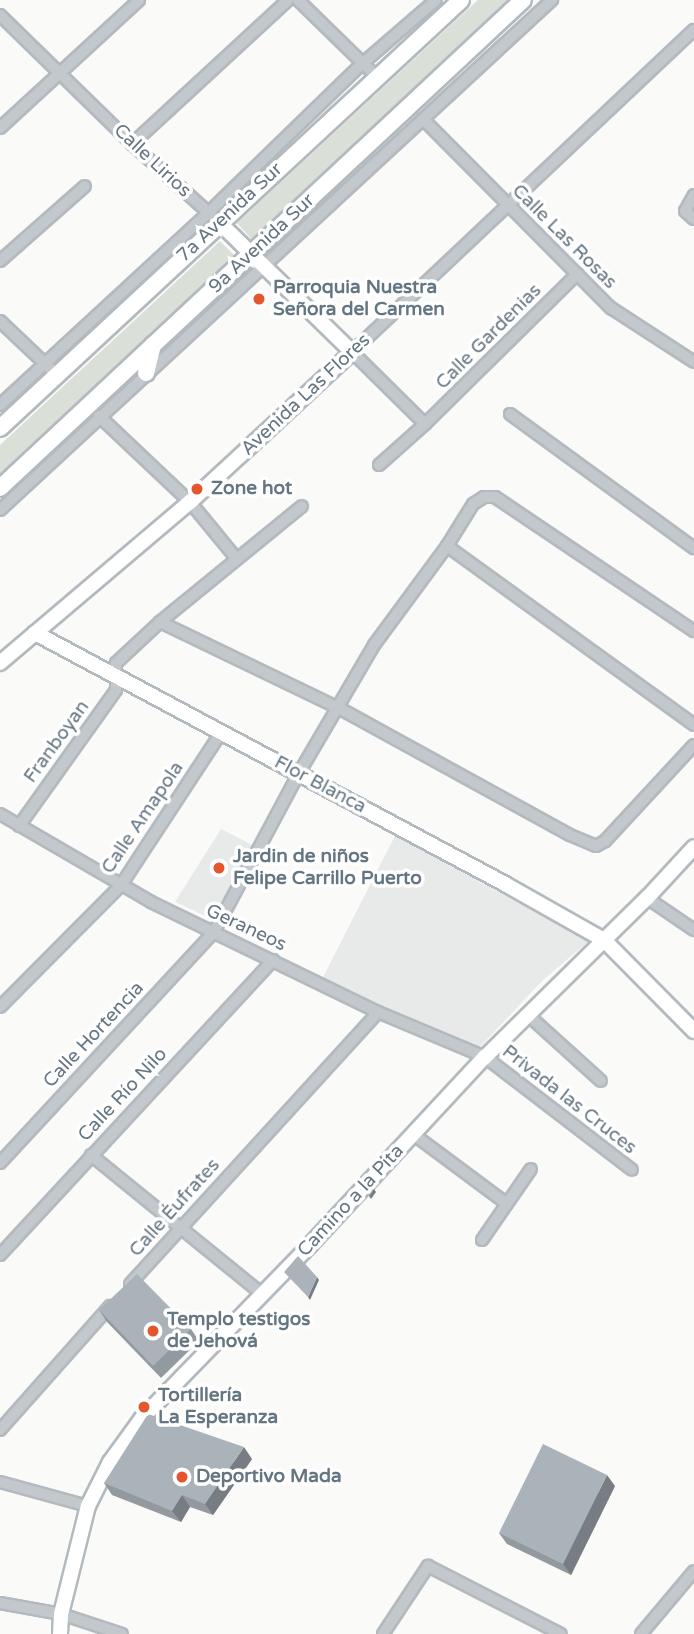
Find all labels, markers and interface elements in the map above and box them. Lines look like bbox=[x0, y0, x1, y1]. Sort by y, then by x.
street label: Calle Lirios bbox=[109, 119, 195, 203]
street label: 7a Avenida Sur bbox=[172, 158, 288, 268]
street label: Calle Las Rosas bbox=[507, 180, 621, 294]
street label: 9a Avenida Sur bbox=[204, 189, 320, 299]
place label: Parroquia Nuestra Señora del Carmen bbox=[273, 277, 445, 321]
street label: Calle Gardenias bbox=[431, 279, 547, 395]
marker: Parroquia Nuestra Señora del Carmen bbox=[251, 291, 267, 307]
street label: Avenida Las Flores bbox=[237, 329, 375, 461]
place label: Zone hot bbox=[211, 478, 292, 500]
marker: Zone hot bbox=[189, 481, 205, 497]
street label: Franboyan bbox=[19, 696, 95, 788]
street label: Flor Blanca bbox=[270, 751, 370, 819]
street label: Calle Amapola bbox=[97, 758, 189, 878]
place label: Jardin de niños Felipe Carrillo Puerto bbox=[233, 846, 422, 890]
marker: Jardin de niños Felipe Carrillo Puerto bbox=[211, 860, 227, 876]
street label: Geraneos bbox=[202, 899, 290, 957]
street label: Calle Hortencia bbox=[39, 977, 149, 1093]
street label: Privada las Cruces bbox=[497, 1040, 641, 1160]
street label: Calle Río Nilo bbox=[74, 1043, 172, 1147]
street label: Camino a la Pita bbox=[293, 1140, 409, 1262]
street label: Calle Éufrates bbox=[125, 1154, 225, 1262]
place label: Templo testigos de Jehová bbox=[167, 1309, 310, 1353]
marker: Templo testigos de Jehová bbox=[145, 1323, 161, 1339]
place label: Tortillería La Esperanza bbox=[158, 1385, 278, 1429]
marker: Tortillería La Esperanza bbox=[136, 1399, 152, 1415]
place label: Deportivo Mada bbox=[196, 1466, 342, 1488]
marker: Deportivo Mada bbox=[174, 1469, 190, 1485]

